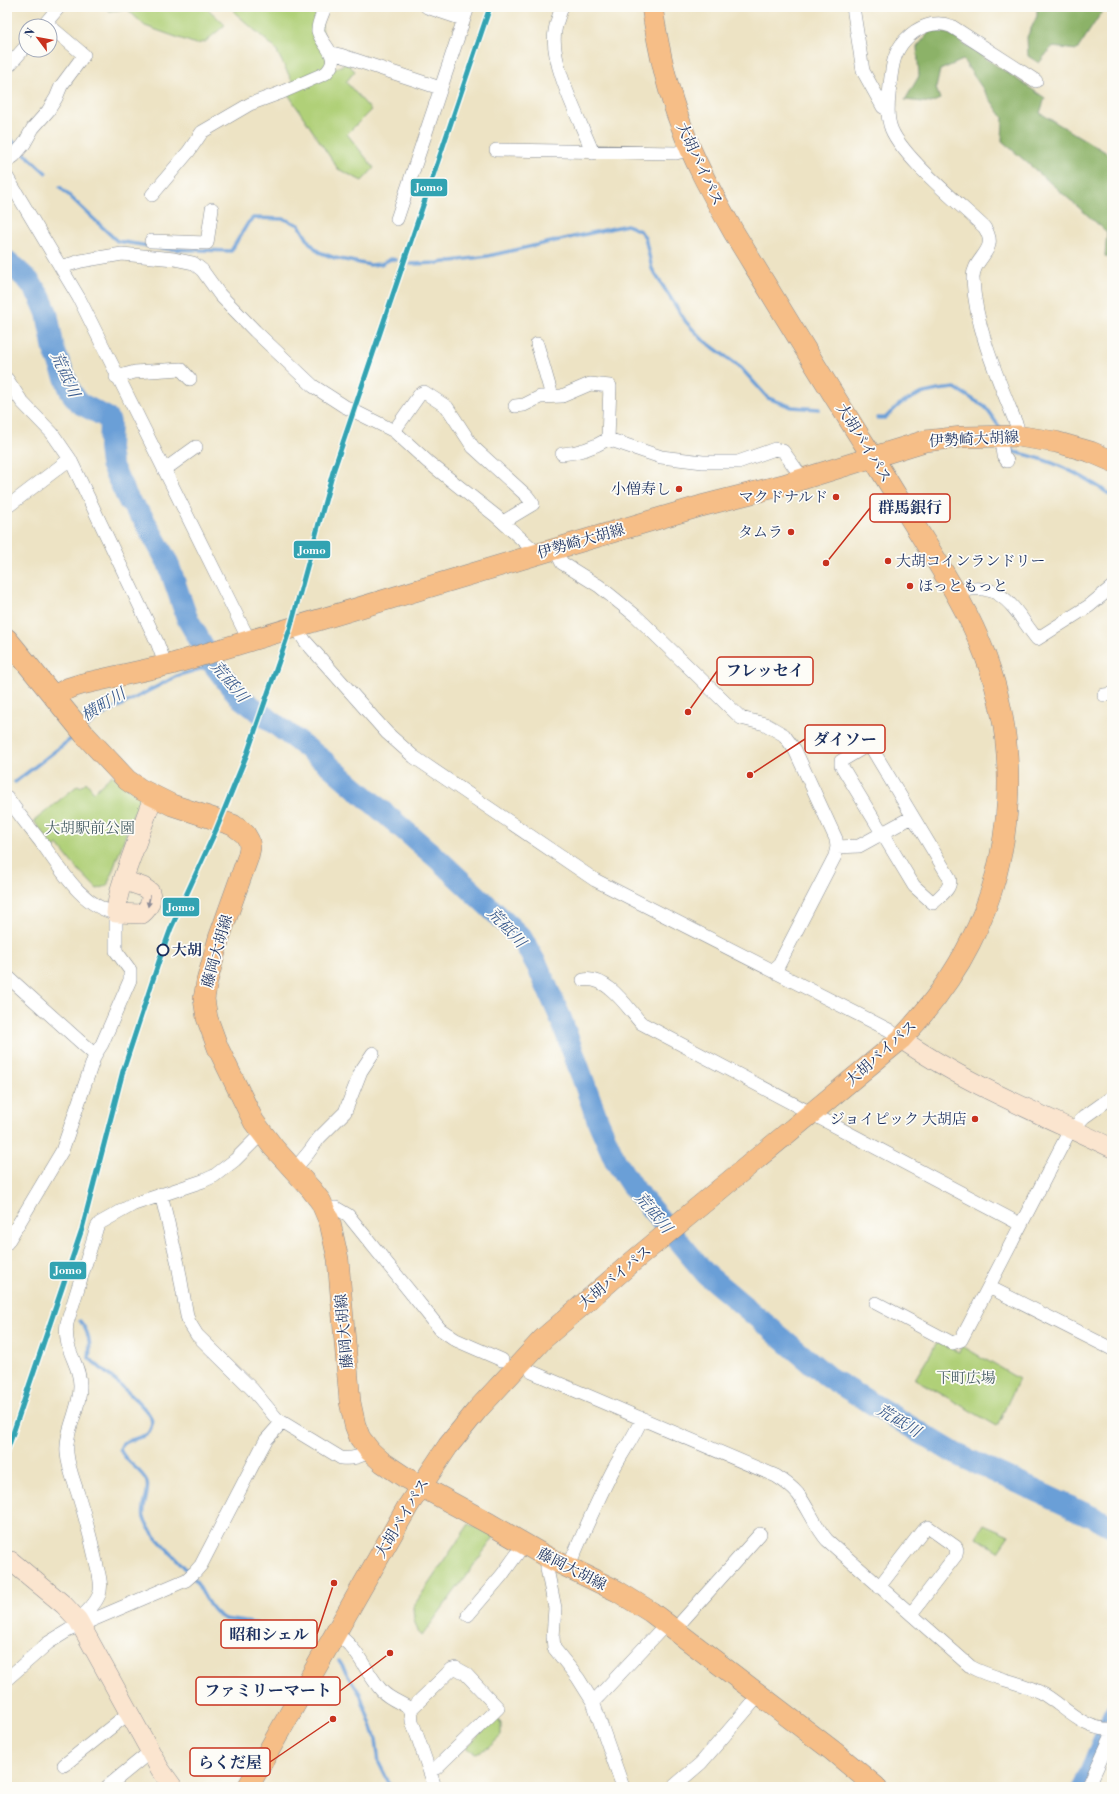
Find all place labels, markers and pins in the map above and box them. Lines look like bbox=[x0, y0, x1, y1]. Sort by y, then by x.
place label: 小僧寿し bbox=[611, 480, 671, 499]
marker: 小僧寿し bbox=[674, 484, 684, 494]
place label: マクドナルド bbox=[739, 488, 828, 507]
marker: マクドナルド bbox=[831, 492, 841, 502]
callout: 群馬銀行 bbox=[870, 494, 950, 522]
place label: タムラ bbox=[738, 523, 783, 542]
marker: タムラ bbox=[786, 527, 796, 537]
place label: 大胡コインランドリー bbox=[896, 552, 1046, 571]
marker: 大胡コインランドリー bbox=[883, 556, 893, 566]
place label: ほっともっと bbox=[918, 577, 1008, 596]
marker: ほっともっと bbox=[905, 581, 915, 591]
callout: フレッセイ bbox=[717, 657, 813, 685]
callout: ダイソー bbox=[805, 725, 885, 753]
place label: 大胡 bbox=[172, 941, 202, 960]
marker: 大胡 bbox=[156, 943, 170, 957]
place label: ジョイピック 大胡店 bbox=[830, 1110, 967, 1129]
marker: ジョイピック 大胡店 bbox=[970, 1114, 980, 1124]
callout: 昭和シェル bbox=[221, 1620, 317, 1648]
callout: ファミリーマート bbox=[196, 1677, 340, 1705]
callout: らくだ屋 bbox=[190, 1748, 270, 1776]

